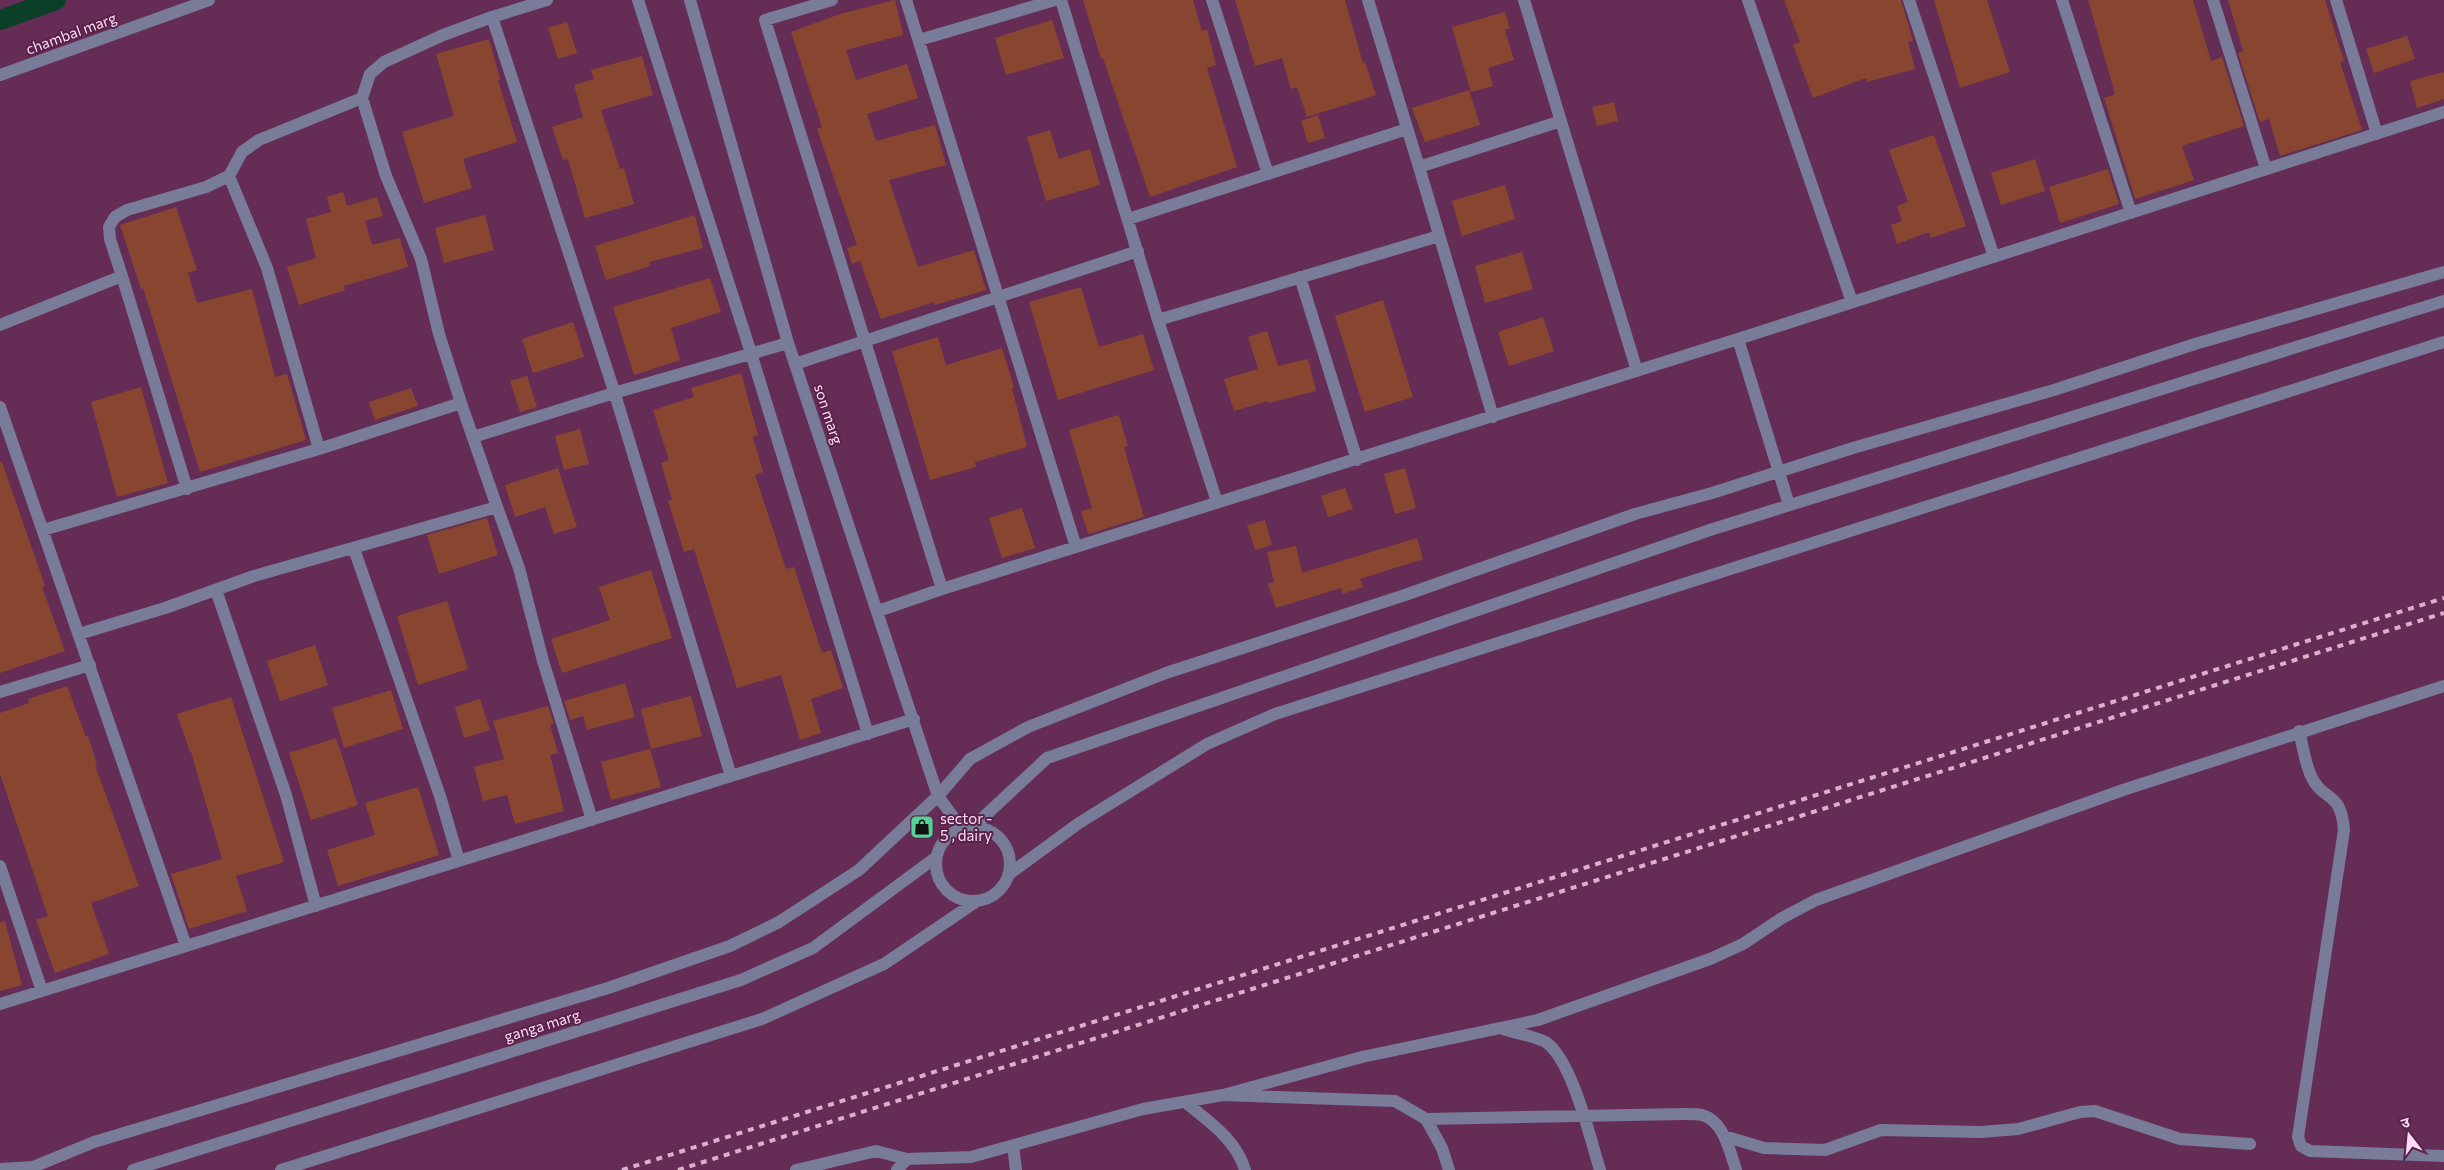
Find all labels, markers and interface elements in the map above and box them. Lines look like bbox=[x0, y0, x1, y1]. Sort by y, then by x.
street label: chambal marg bbox=[23, 8, 119, 58]
street label: son marg bbox=[811, 382, 847, 446]
place label: sector - 5 , dairy bbox=[940, 809, 992, 844]
shop icon: sector - 5 , dairy bbox=[909, 814, 935, 840]
street label: ganga marg bbox=[502, 1005, 582, 1045]
north arrow bbox=[2384, 1110, 2434, 1160]
text: उ bbox=[2399, 1113, 2412, 1131]

